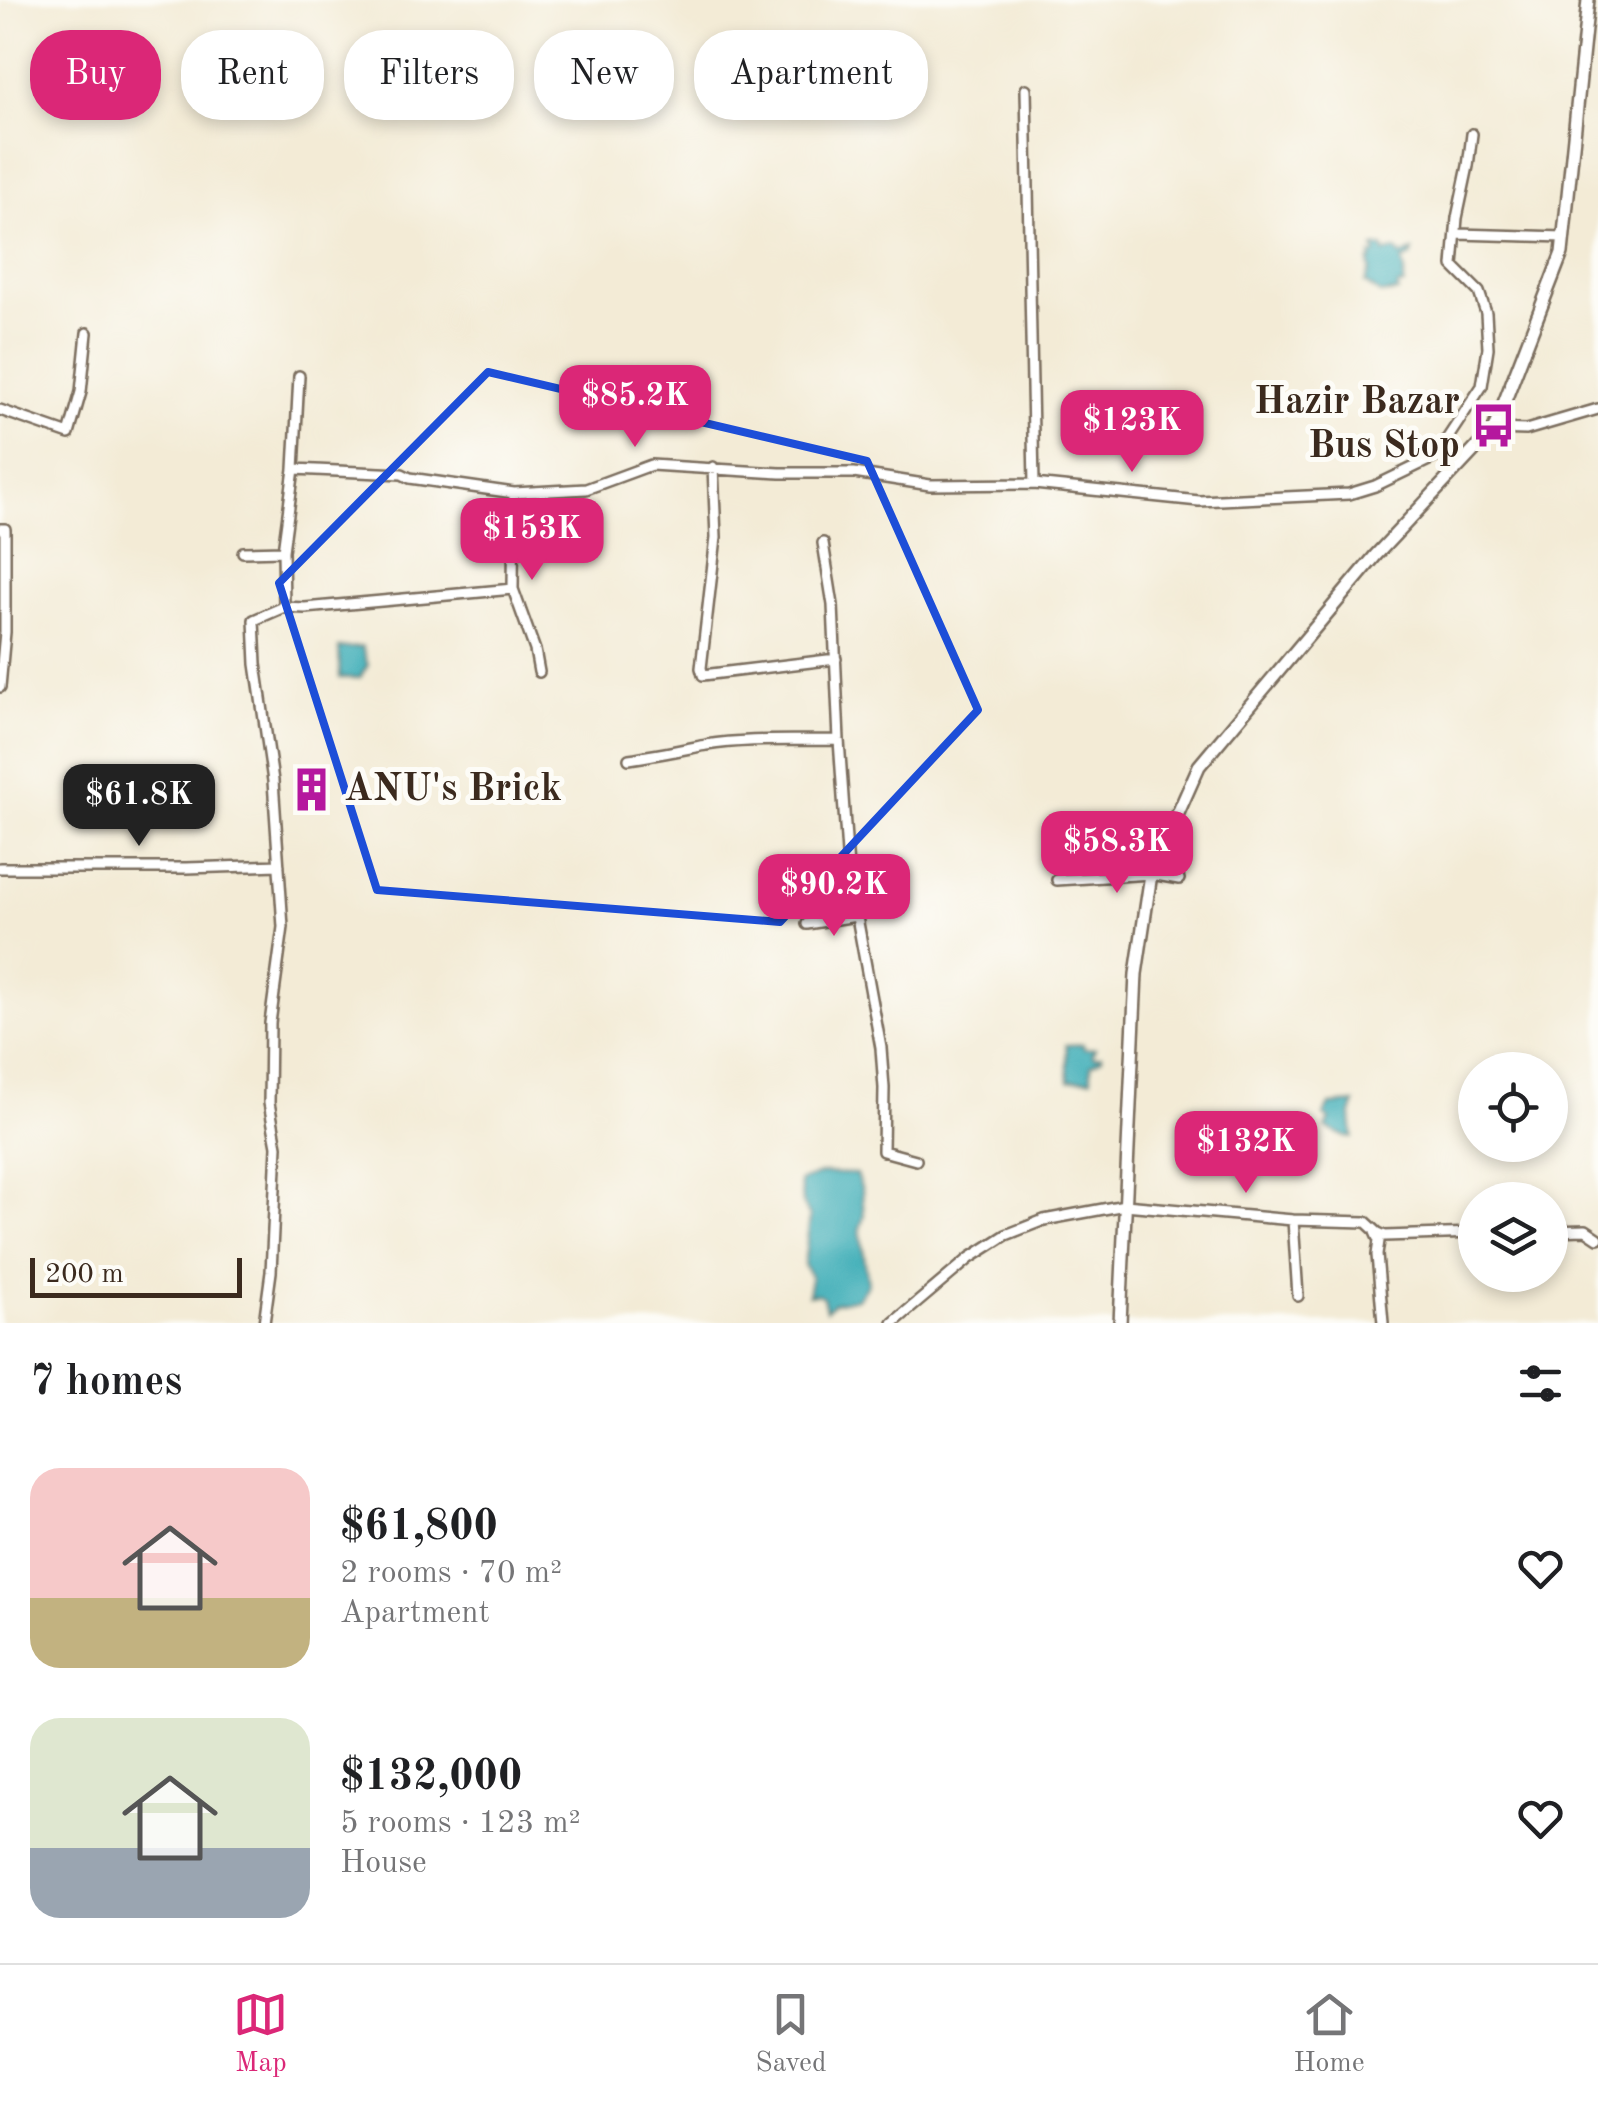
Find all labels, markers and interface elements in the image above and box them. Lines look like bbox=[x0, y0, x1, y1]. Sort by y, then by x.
chip: Buy bbox=[30, 30, 161, 120]
chip: Rent bbox=[181, 30, 324, 120]
chip: Filters bbox=[344, 30, 514, 120]
chip: New bbox=[534, 30, 674, 120]
chip: Apartment bbox=[694, 30, 928, 120]
pin: $85.2K bbox=[554, 365, 716, 450]
text: $85.2K bbox=[581, 381, 689, 413]
place label: Hazir Bazar Bus Stop bbox=[1254, 384, 1460, 466]
pin: $123K bbox=[1062, 390, 1202, 475]
bus stop icon: Hazir Bazar Bus Stop bbox=[1469, 401, 1517, 449]
text: $123K bbox=[1083, 406, 1181, 438]
pin: $153K bbox=[462, 498, 602, 583]
text: $153K bbox=[483, 514, 581, 546]
pin: $61.8K bbox=[58, 764, 220, 849]
building icon: ANU's Brick bbox=[287, 766, 335, 814]
place label: ANU's Brick bbox=[344, 771, 562, 809]
text: $61.8K bbox=[85, 780, 193, 812]
pin: $58.3K bbox=[1036, 811, 1198, 896]
text: $58.3K bbox=[1063, 827, 1171, 859]
pin: $90.2K bbox=[753, 854, 915, 939]
text: $90.2K bbox=[780, 870, 888, 902]
map controls bbox=[1458, 1052, 1568, 1292]
button: locate bbox=[1458, 1052, 1568, 1162]
pin: $132K bbox=[1176, 1111, 1316, 1196]
text: $132K bbox=[1197, 1127, 1295, 1159]
button: layers bbox=[1458, 1182, 1568, 1292]
scale bar bbox=[30, 1253, 242, 1298]
text: 200 m bbox=[45, 1261, 124, 1289]
icon: filters bbox=[1513, 1356, 1568, 1411]
text: 7 homes bbox=[30, 1362, 182, 1404]
text: $61,800 bbox=[340, 1507, 498, 1549]
icon: home bbox=[110, 1508, 230, 1628]
icon: heart bbox=[1513, 1541, 1568, 1596]
text: 2 rooms · 70 m² bbox=[340, 1558, 562, 1590]
text: Apartment bbox=[340, 1598, 490, 1630]
text: $132,000 bbox=[340, 1757, 522, 1799]
icon: home bbox=[110, 1758, 230, 1878]
icon: heart bbox=[1513, 1791, 1568, 1846]
text: 5 rooms · 123 m² bbox=[340, 1808, 581, 1840]
text: House bbox=[340, 1848, 427, 1880]
tab: Map bbox=[233, 1987, 288, 2082]
tab: Saved bbox=[755, 1987, 827, 2082]
tab: Home bbox=[1293, 1987, 1365, 2082]

